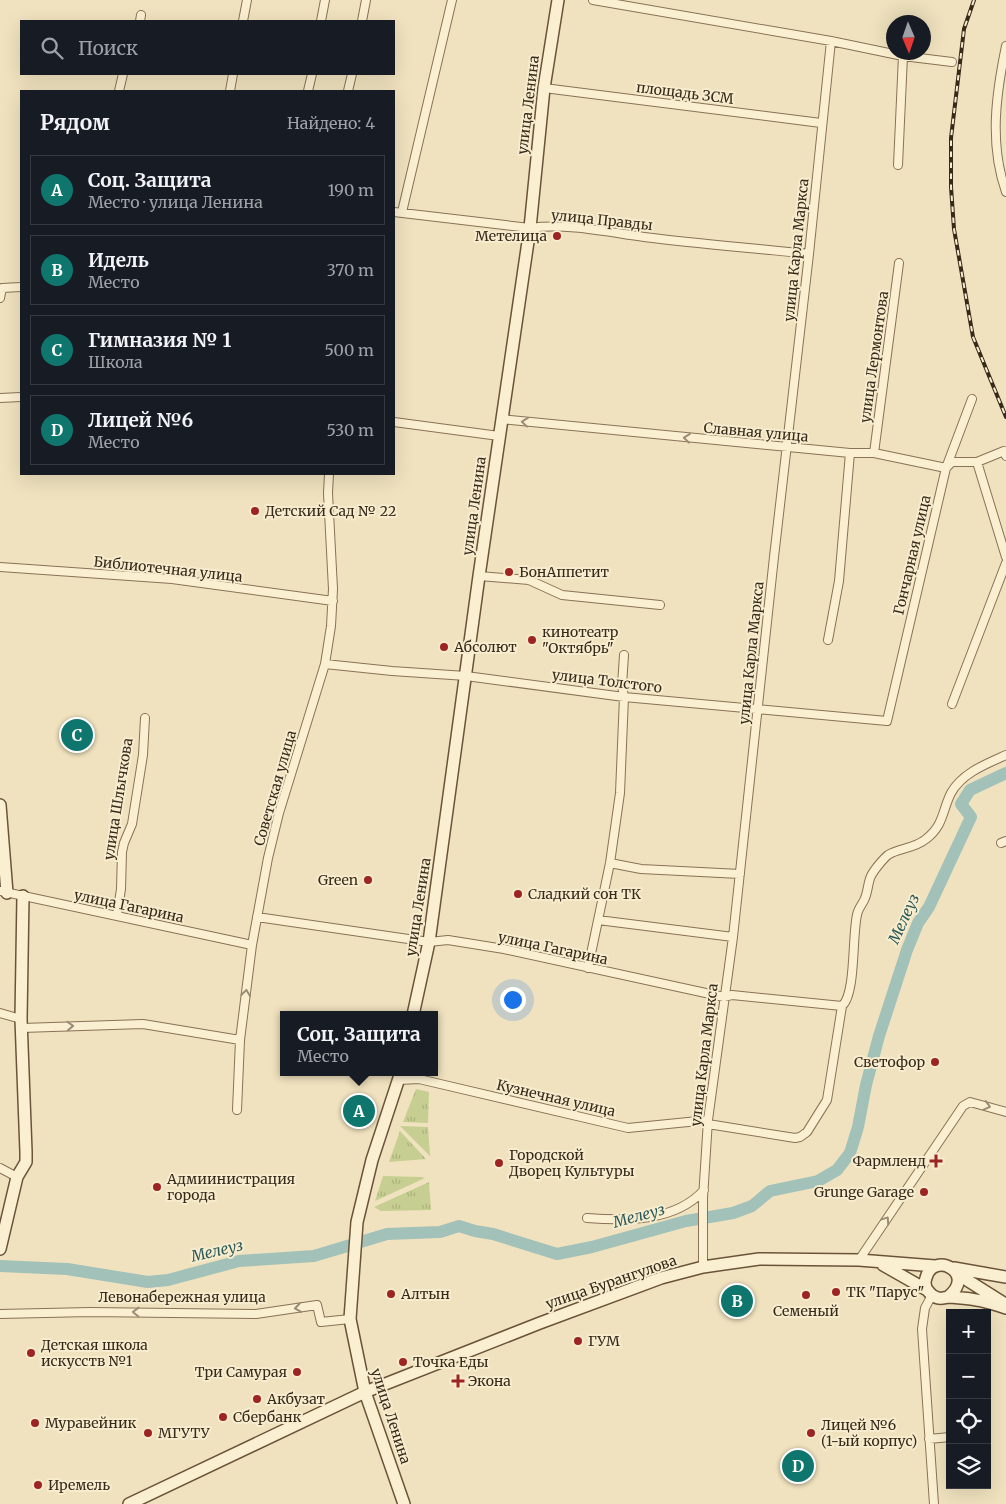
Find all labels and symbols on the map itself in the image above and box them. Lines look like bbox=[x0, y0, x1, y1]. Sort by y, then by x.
north arrow bbox=[886, 15, 931, 60]
street label: улица Ленина bbox=[513, 54, 543, 156]
street label: площадь ЗСМ bbox=[635, 78, 735, 108]
street label: улица Карла Маркса bbox=[780, 177, 813, 323]
street label: улица Правды bbox=[550, 206, 654, 234]
place label: Метелица bbox=[475, 227, 547, 245]
marker: Метелица bbox=[551, 230, 563, 242]
street label: улица Лермонтова bbox=[856, 289, 892, 424]
one-way arrow bbox=[521, 417, 529, 428]
street label: Славная улица bbox=[703, 418, 810, 446]
one-way arrow bbox=[683, 433, 691, 444]
street label: улица Ленина bbox=[458, 455, 490, 557]
street label: Гончарная улица bbox=[889, 493, 935, 617]
place label: Детский Сад № 22 bbox=[265, 502, 396, 520]
marker: Детский Сад № 22 bbox=[249, 505, 261, 517]
street label: Библиотечная улица bbox=[93, 552, 244, 586]
place label: БонАппетит bbox=[519, 563, 610, 581]
marker: БонАппетит bbox=[503, 566, 515, 578]
street label: улица Карла Маркса bbox=[735, 580, 768, 726]
place label: кинотеатр "Октябрь" bbox=[542, 623, 619, 657]
marker: кинотеатр "Октябрь" bbox=[526, 634, 538, 646]
place label: Абсолют bbox=[453, 638, 517, 656]
marker: Абсолют bbox=[438, 641, 450, 653]
street label: улица Толстого bbox=[551, 665, 663, 697]
pin: C bbox=[61, 716, 93, 754]
street label: Советская улица bbox=[250, 728, 300, 848]
street label: улица Шлычкова bbox=[99, 736, 137, 861]
street label: улица Ленина bbox=[401, 856, 435, 958]
place label: Green bbox=[318, 871, 358, 889]
marker: Green bbox=[362, 874, 374, 886]
place label: Сладкий сон ТК bbox=[528, 885, 641, 903]
street label: улица Гагарина bbox=[72, 886, 186, 927]
marker: Сладкий сон ТК bbox=[512, 888, 524, 900]
water label: Мелеуз bbox=[883, 891, 923, 948]
street label: улица Гагарина bbox=[496, 928, 610, 969]
street label: улица Карла Маркса bbox=[686, 982, 722, 1128]
your location bbox=[500, 987, 526, 1013]
one-way arrow bbox=[240, 988, 251, 996]
one-way arrow bbox=[67, 1021, 75, 1031]
place label: Светофор bbox=[854, 1053, 925, 1071]
marker: Светофор bbox=[929, 1056, 941, 1068]
street label: Кузнечная улица bbox=[495, 1076, 618, 1121]
pin: A bbox=[343, 1092, 375, 1130]
one-way arrow bbox=[982, 1101, 990, 1111]
place label: Городской Дворец Культуры bbox=[509, 1146, 634, 1180]
place label: Фармленд bbox=[853, 1152, 926, 1170]
marker: Фармленд bbox=[930, 1155, 942, 1167]
marker: Городской Дворец Культуры bbox=[493, 1157, 505, 1169]
place label: Адмиинистрация города bbox=[166, 1170, 295, 1204]
marker: Адмиинистрация города bbox=[151, 1181, 163, 1193]
place label: Grunge Garage bbox=[814, 1183, 914, 1201]
marker: Grunge Garage bbox=[918, 1186, 930, 1198]
water label: Мелеуз bbox=[610, 1200, 667, 1232]
one-way arrow bbox=[880, 1216, 890, 1225]
water label: Мелеуз bbox=[188, 1235, 245, 1266]
street label: улица Бурангулова bbox=[543, 1251, 679, 1313]
pin: B bbox=[721, 1282, 753, 1320]
place label: ТК "Парус" bbox=[846, 1283, 924, 1301]
place label: Алтын bbox=[400, 1285, 450, 1303]
marker: ТК "Парус" bbox=[830, 1286, 842, 1298]
street label: Левонабережная улица bbox=[98, 1288, 266, 1306]
marker: Алтын bbox=[385, 1288, 397, 1300]
marker: Семеный bbox=[800, 1289, 812, 1301]
one-way arrow bbox=[294, 1302, 303, 1312]
place label: Семеный bbox=[773, 1302, 839, 1320]
one-way arrow bbox=[132, 1307, 140, 1318]
place label: ГУМ bbox=[588, 1332, 620, 1350]
marker: ГУМ bbox=[572, 1335, 584, 1347]
place label: Детская школа искусств №1 bbox=[41, 1336, 148, 1370]
marker: Детская школа искусств №1 bbox=[25, 1347, 37, 1359]
place label: Точка Еды bbox=[413, 1353, 489, 1371]
marker: Точка Еды bbox=[397, 1356, 409, 1368]
place label: Три Самурая bbox=[195, 1363, 287, 1381]
marker: Три Самурая bbox=[291, 1366, 303, 1378]
street label: улица Ленина bbox=[367, 1366, 415, 1467]
place label: Экона bbox=[468, 1372, 511, 1390]
marker: Экона bbox=[452, 1375, 464, 1387]
place label: Акбузат bbox=[266, 1390, 326, 1408]
marker: Акбузат bbox=[251, 1393, 263, 1405]
place label: Сбербанк bbox=[233, 1408, 301, 1426]
marker: Сбербанк bbox=[217, 1411, 229, 1423]
place label: Муравейник bbox=[45, 1414, 137, 1432]
place label: Лицей №6 (1-ый корпус) bbox=[821, 1416, 917, 1450]
marker: Муравейник bbox=[29, 1417, 41, 1429]
place label: МГУТУ bbox=[158, 1424, 211, 1442]
marker: МГУТУ bbox=[142, 1427, 154, 1439]
marker: Лицей №6 (1-ый корпус) bbox=[805, 1427, 817, 1439]
pin: D bbox=[782, 1447, 814, 1485]
place label: Иремель bbox=[48, 1476, 110, 1494]
marker: Иремель bbox=[32, 1479, 44, 1491]

